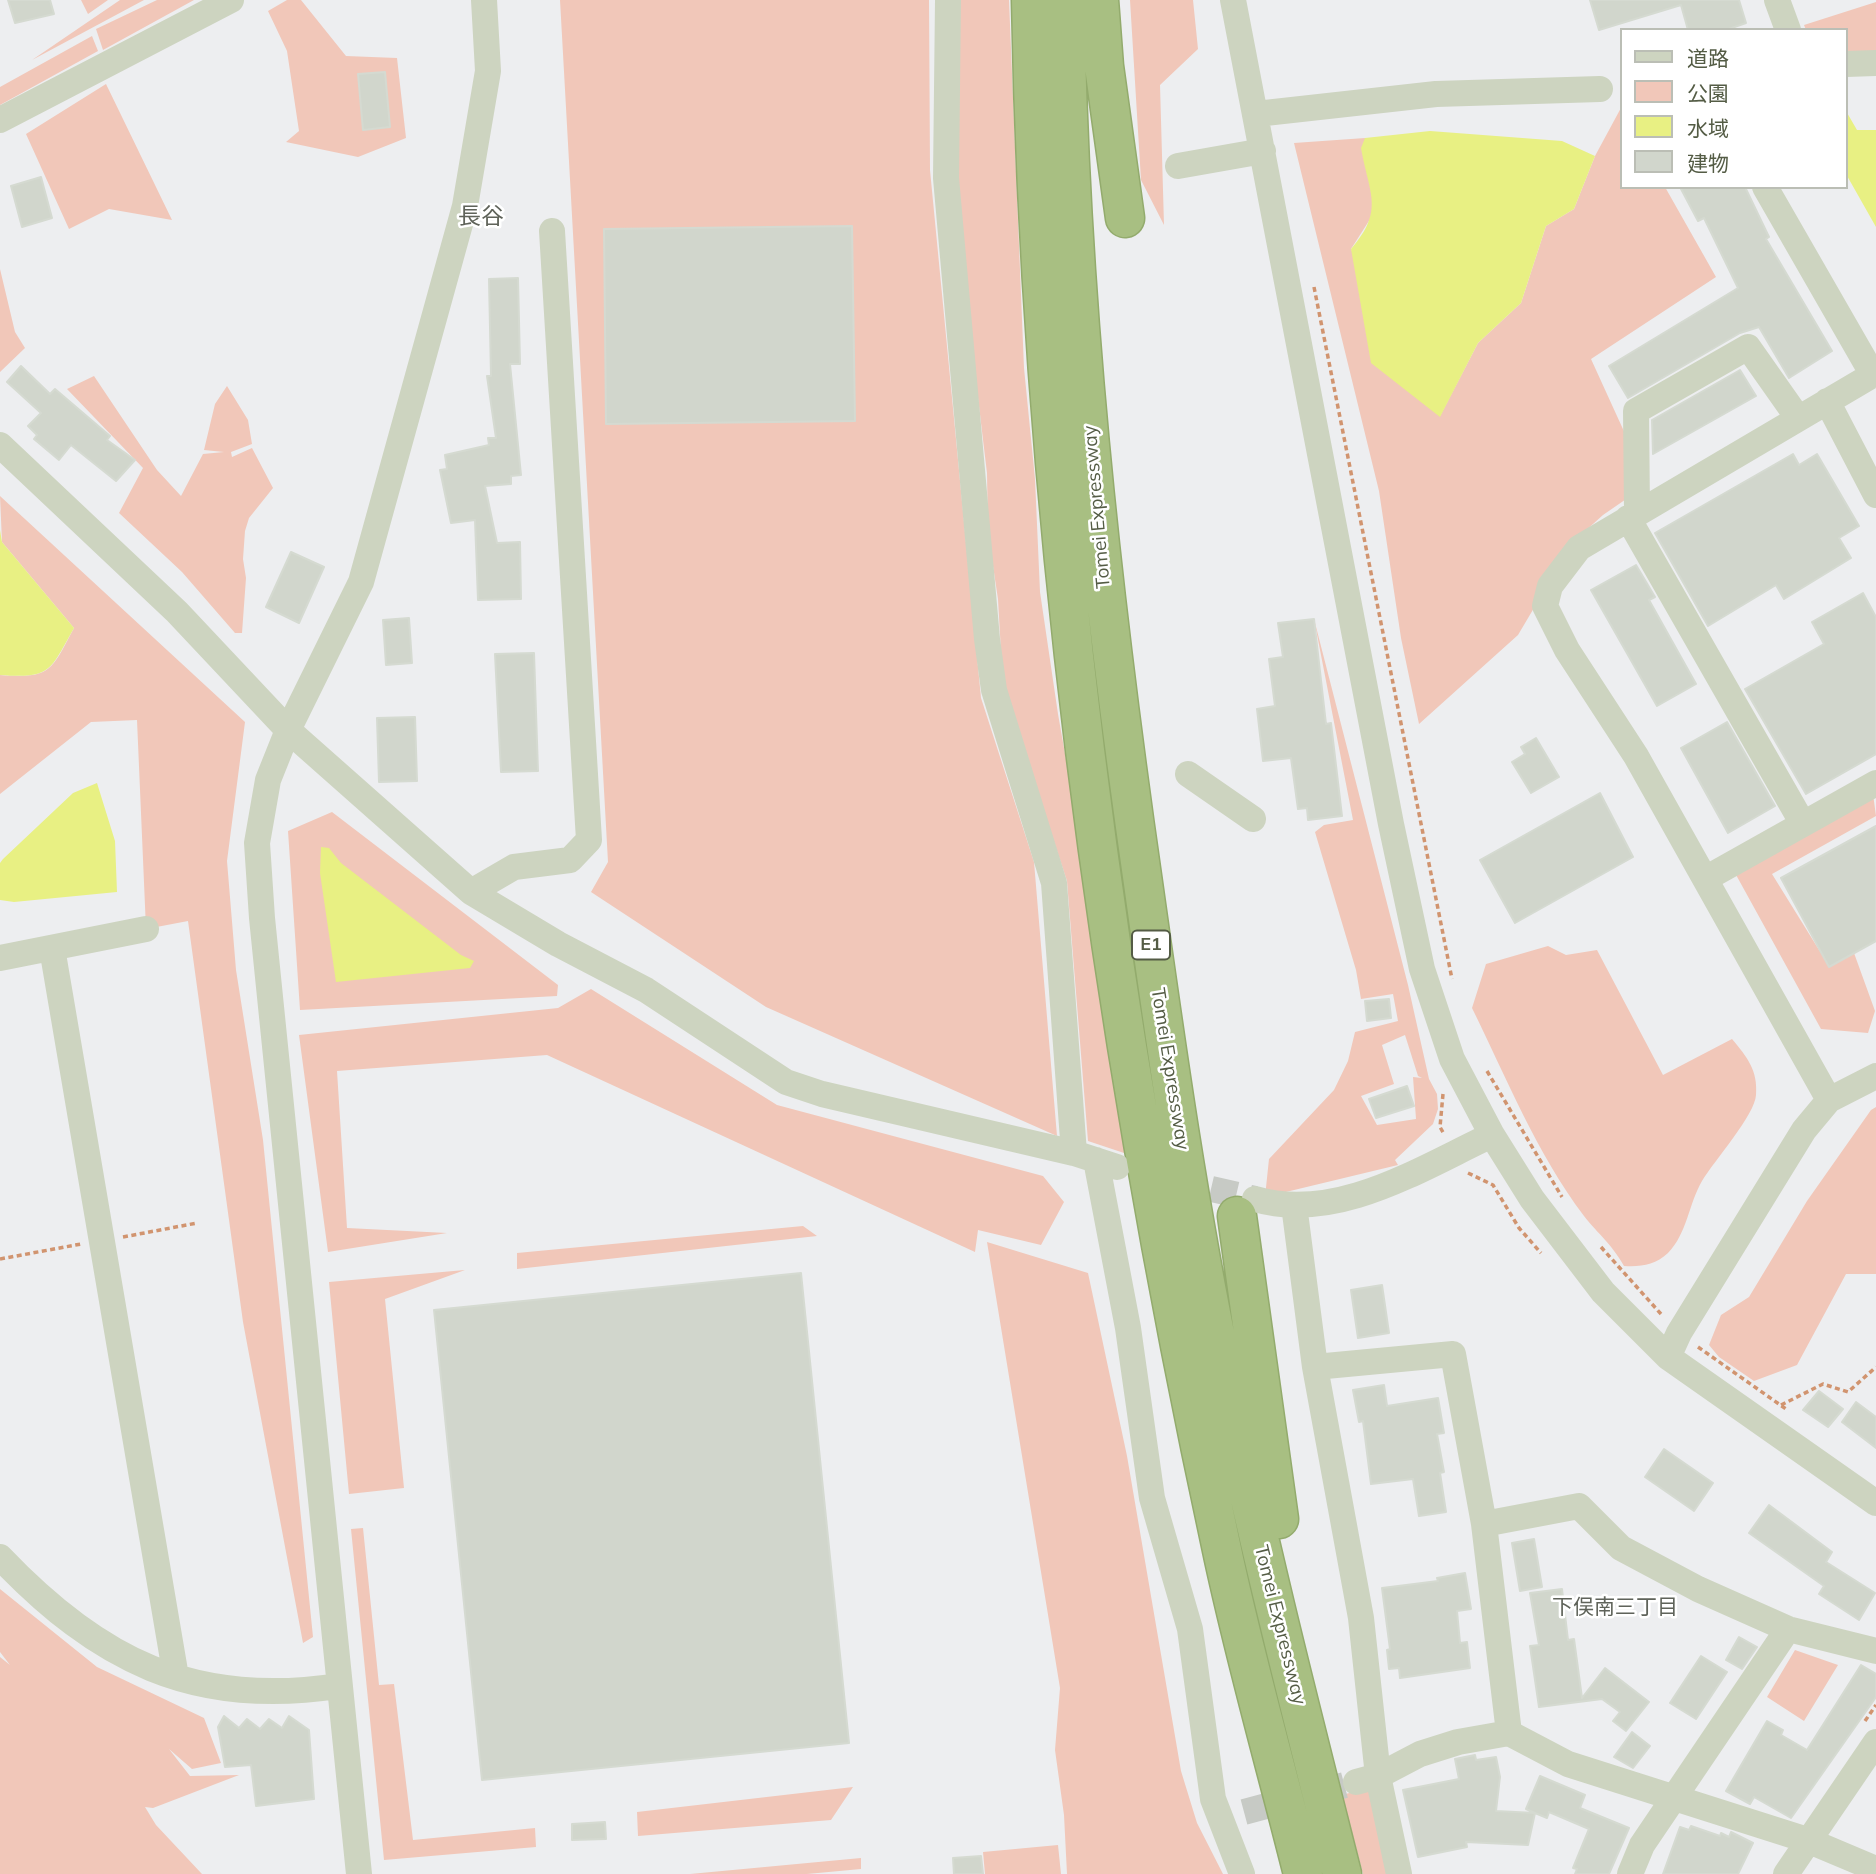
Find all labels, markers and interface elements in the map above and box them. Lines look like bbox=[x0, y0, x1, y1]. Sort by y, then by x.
legend bbox=[1620, 28, 1848, 189]
text: 道路 bbox=[1687, 45, 1729, 71]
text: 公園 bbox=[1687, 80, 1729, 106]
text: 水域 bbox=[1687, 115, 1729, 141]
text: 建物 bbox=[1687, 150, 1729, 176]
district label: 長谷 bbox=[458, 203, 504, 231]
street label: Tomei Expressway bbox=[1079, 425, 1115, 589]
road number: E1 bbox=[1132, 930, 1170, 960]
street label: Tomei Expressway bbox=[1146, 986, 1194, 1152]
street label: Tomei Expressway bbox=[1249, 1543, 1311, 1707]
district label: 下俣南三丁目 bbox=[1552, 1595, 1678, 1621]

